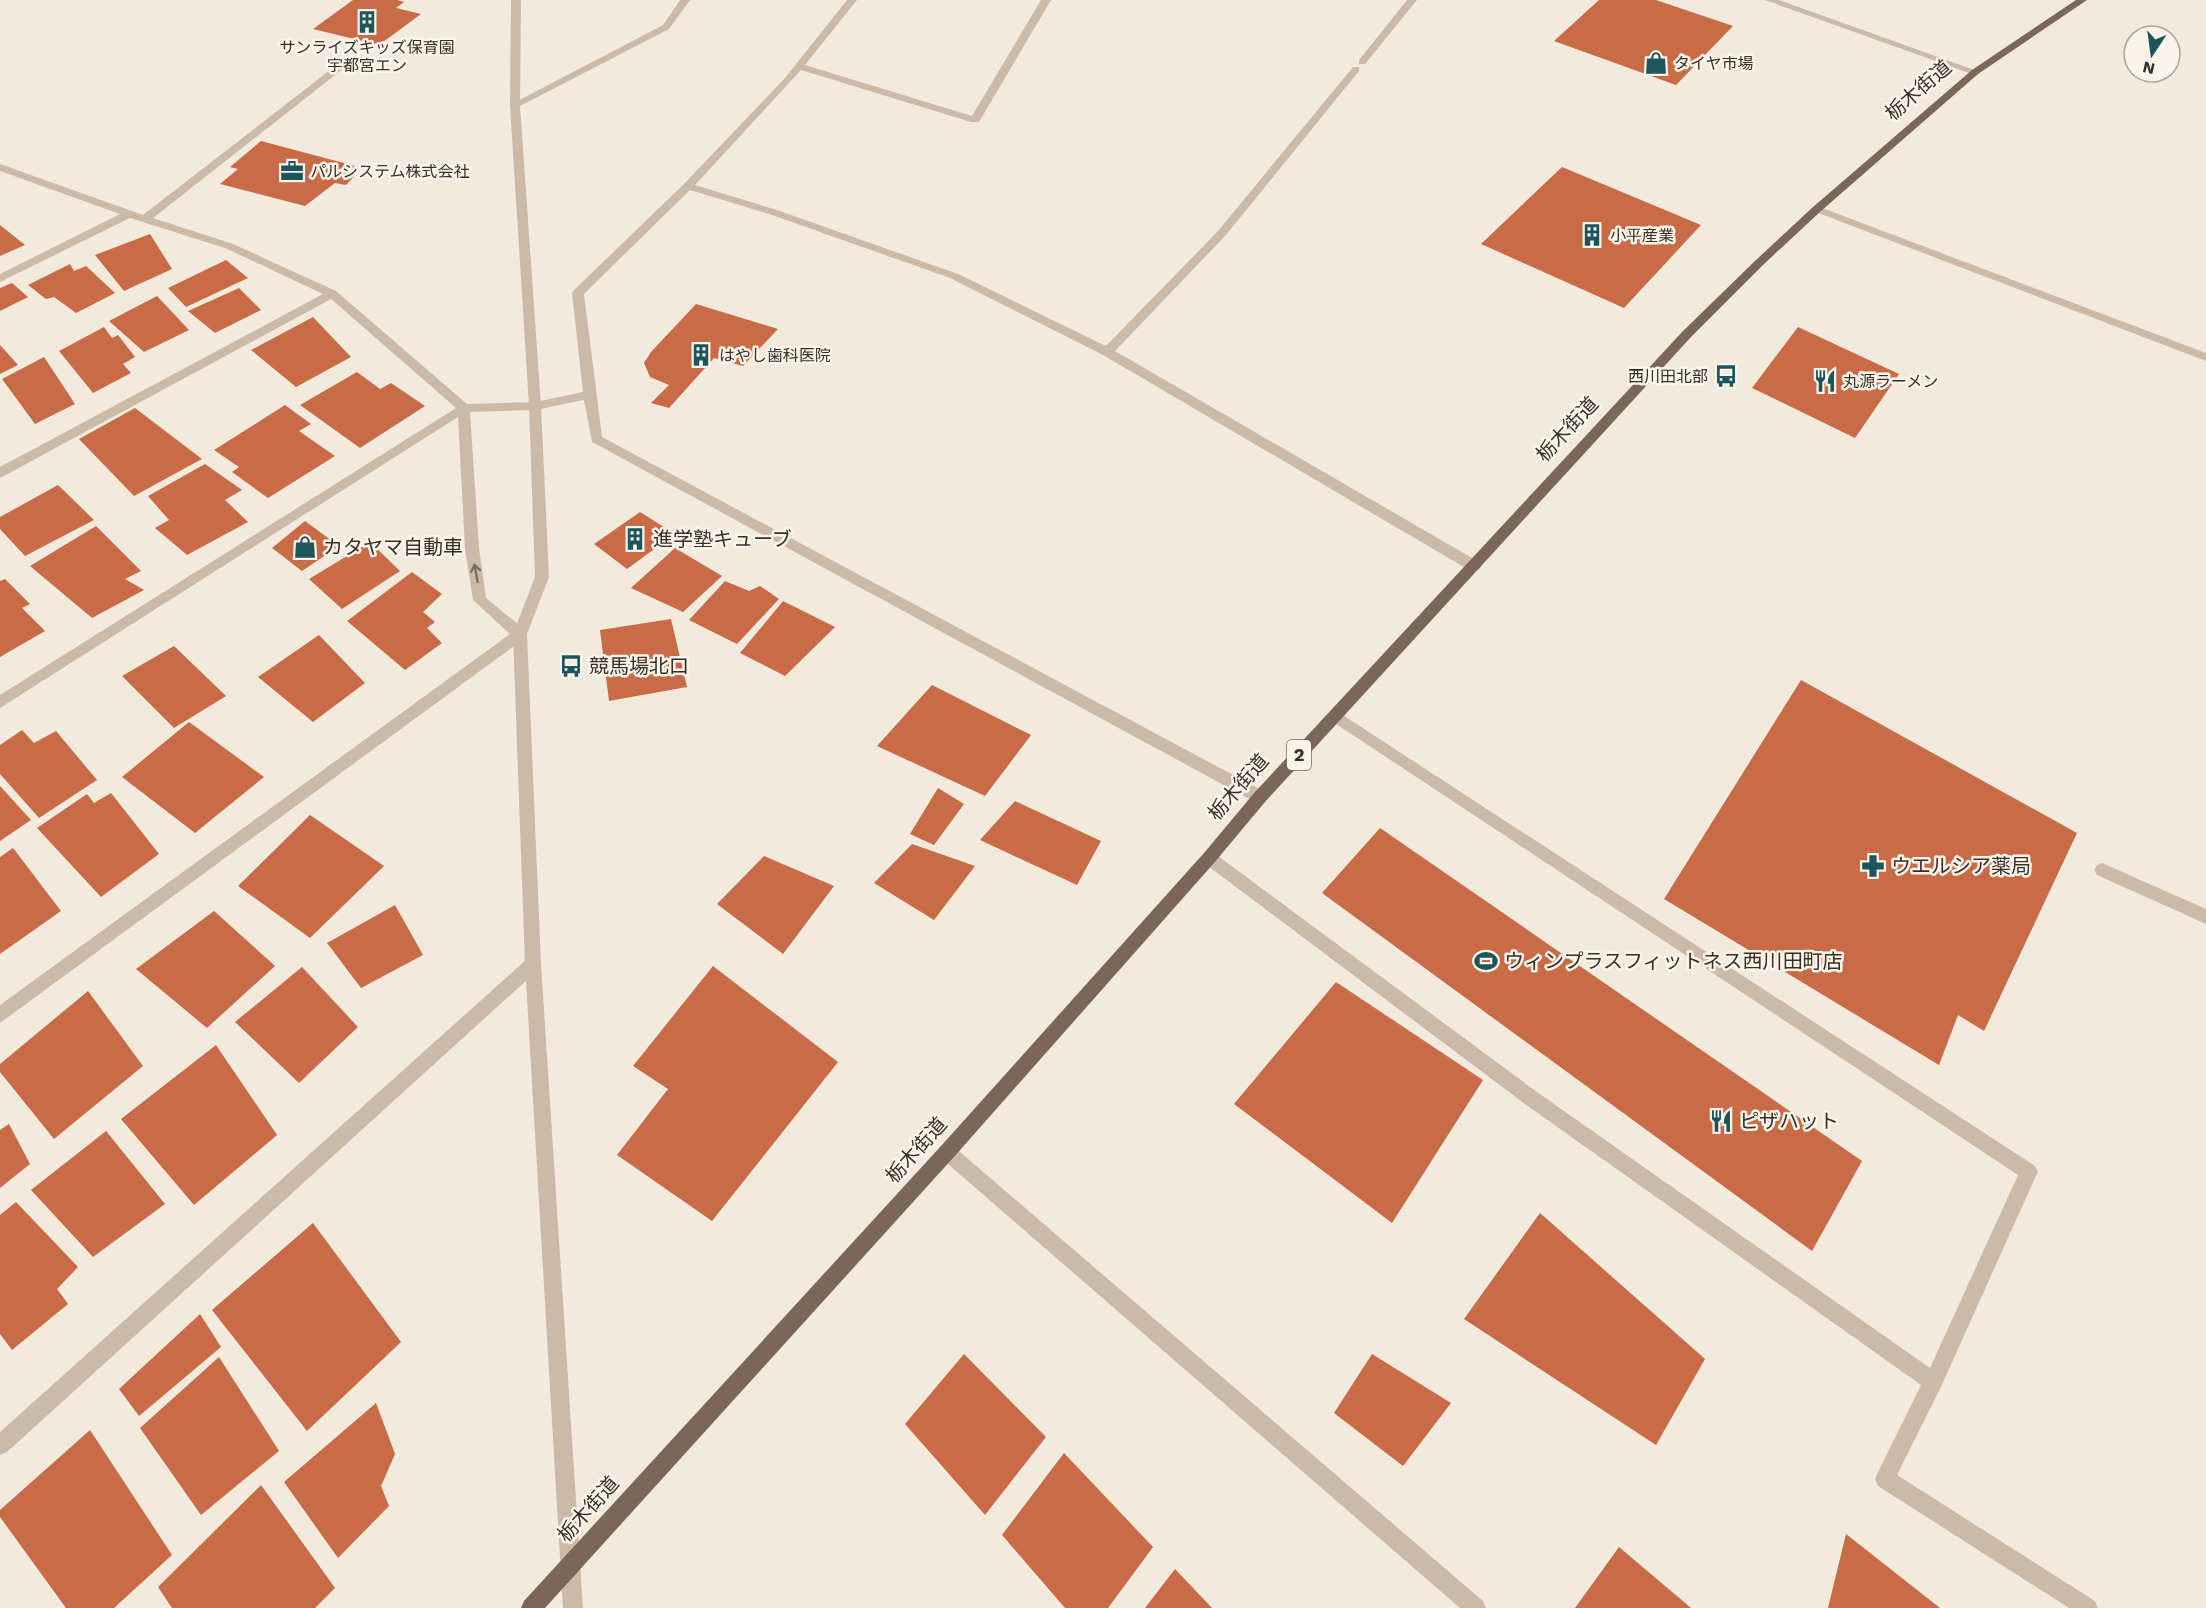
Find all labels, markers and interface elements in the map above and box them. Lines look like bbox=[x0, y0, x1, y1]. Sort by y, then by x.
building icon: サンライズキッズ保育園 宇都宮エン bbox=[354, 9, 380, 35]
north arrow bbox=[2122, 24, 2182, 84]
place label: サンライズキッズ保育園 宇都宮エン bbox=[279, 38, 455, 75]
shop icon: タイヤ市場 bbox=[1643, 50, 1669, 76]
place label: タイヤ市場 bbox=[1674, 54, 1754, 73]
street label: 栃木街道 bbox=[1880, 55, 1956, 125]
text: N bbox=[2141, 58, 2157, 79]
office icon: パルシステム株式会社 bbox=[279, 158, 305, 184]
place label: パルシステム株式会社 bbox=[310, 162, 470, 181]
building icon: 小平産業 bbox=[1579, 222, 1605, 248]
place label: 小平産業 bbox=[1610, 226, 1674, 245]
building icon: はやし歯科医院 bbox=[688, 342, 714, 368]
place label: はやし歯科医院 bbox=[719, 346, 831, 365]
bus stop icon: 西川田北部 bbox=[1713, 363, 1739, 389]
place label: 西川田北部 bbox=[1628, 367, 1708, 386]
restaurant icon: 丸源ラーメン bbox=[1812, 368, 1838, 394]
place label: 丸源ラーメン bbox=[1843, 372, 1938, 391]
street label: 栃木街道 bbox=[1531, 392, 1603, 466]
building icon: 進学塾キューブ bbox=[622, 526, 648, 552]
place label: 進学塾キューブ bbox=[653, 527, 792, 551]
shop icon: カタヤマ自動車 bbox=[292, 534, 318, 560]
place label: カタヤマ自動車 bbox=[323, 535, 463, 559]
one-way arrow bbox=[470, 563, 481, 583]
bus stop icon: 競馬場北口 bbox=[558, 653, 584, 679]
place label: 競馬場北口 bbox=[589, 654, 689, 678]
road number: 2 bbox=[1287, 740, 1311, 770]
street label: 栃木街道 bbox=[1203, 749, 1273, 825]
pharmacy icon: ウエルシア薬局 bbox=[1860, 853, 1886, 879]
place label: ウエルシア薬局 bbox=[1891, 854, 2031, 878]
sports icon: ウィンプラスフィットネス西川田町店 bbox=[1473, 948, 1499, 974]
place label: ウィンプラスフィットネス西川田町店 bbox=[1504, 949, 1843, 973]
restaurant icon: ピザハット bbox=[1708, 1108, 1734, 1134]
place label: ピザハット bbox=[1739, 1109, 1839, 1133]
street label: 栃木街道 bbox=[880, 1112, 952, 1188]
street label: 栃木街道 bbox=[552, 1471, 624, 1547]

